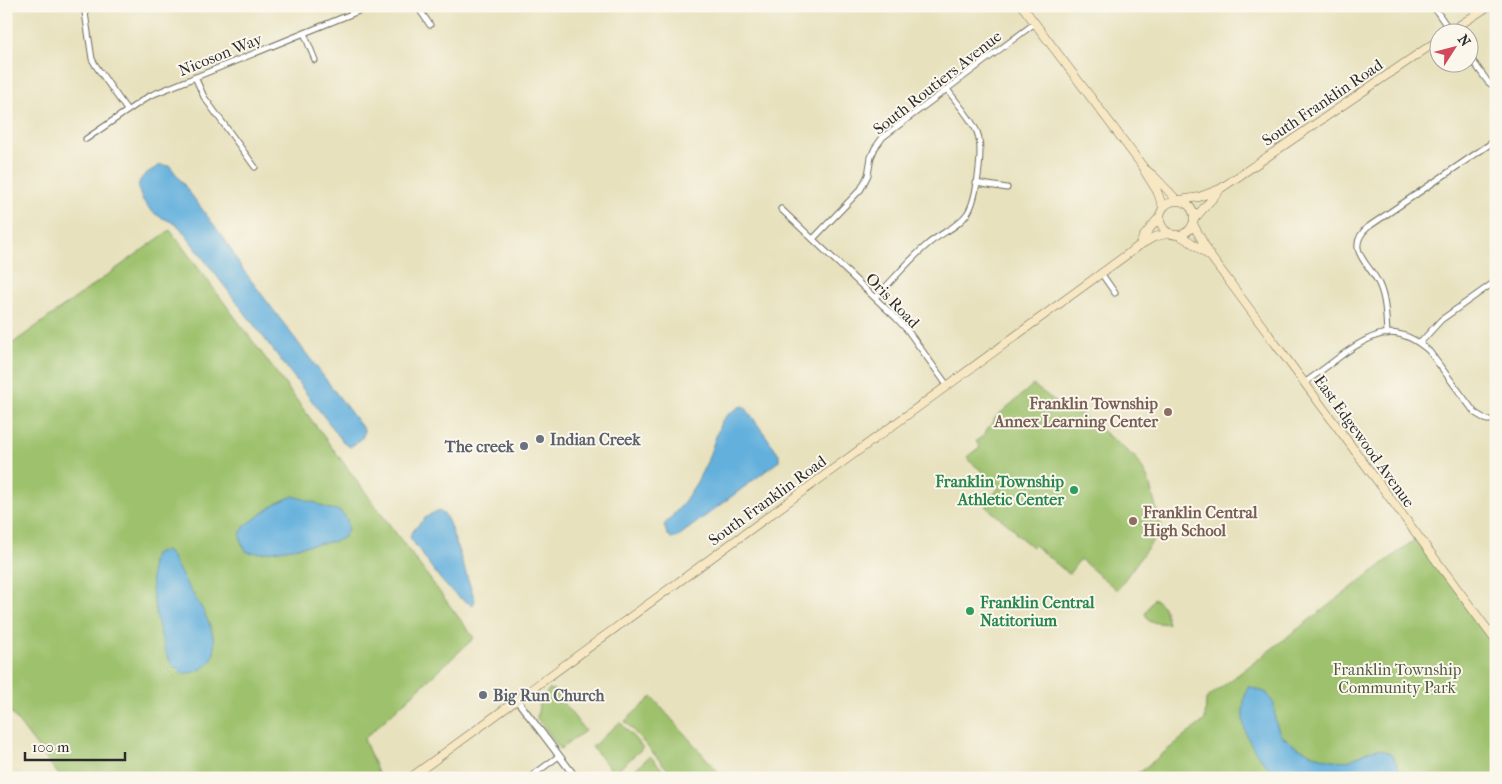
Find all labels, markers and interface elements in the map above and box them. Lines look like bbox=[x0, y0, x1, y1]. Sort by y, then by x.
north arrow bbox=[1430, 22, 1480, 72]
street label: South Routiers Avenue bbox=[869, 26, 1005, 138]
street label: Nicoson Way bbox=[176, 29, 265, 80]
text: N bbox=[1454, 31, 1474, 50]
street label: South Franklin Road bbox=[1258, 55, 1386, 150]
street label: Oris Road bbox=[862, 269, 924, 332]
street label: East Edgewood Avenue bbox=[1310, 372, 1419, 511]
place label: Franklin Township Annex Learning Center bbox=[993, 394, 1159, 432]
marker: Franklin Township Annex Learning Center bbox=[1162, 406, 1174, 418]
place label: Indian Creek bbox=[550, 430, 641, 449]
marker: Indian Creek bbox=[534, 433, 546, 445]
place label: The creek bbox=[444, 437, 515, 456]
marker: The creek bbox=[518, 440, 530, 452]
street label: South Franklin Road bbox=[705, 451, 830, 550]
place label: Franklin Township Athletic Center bbox=[934, 472, 1065, 509]
marker: Franklin Township Athletic Center bbox=[1068, 484, 1080, 496]
place label: Franklin Central High School bbox=[1142, 503, 1258, 541]
marker: Franklin Central High School bbox=[1127, 515, 1139, 527]
place label: Franklin Central Natitorium bbox=[979, 593, 1095, 630]
marker: Franklin Central Natitorium bbox=[964, 605, 976, 617]
park label: Franklin Township Community Park bbox=[1333, 660, 1462, 697]
place label: Big Run Church bbox=[493, 686, 606, 706]
marker: Big Run Church bbox=[477, 689, 489, 701]
scale bar bbox=[25, 729, 125, 761]
text: 100 m bbox=[32, 738, 70, 756]

